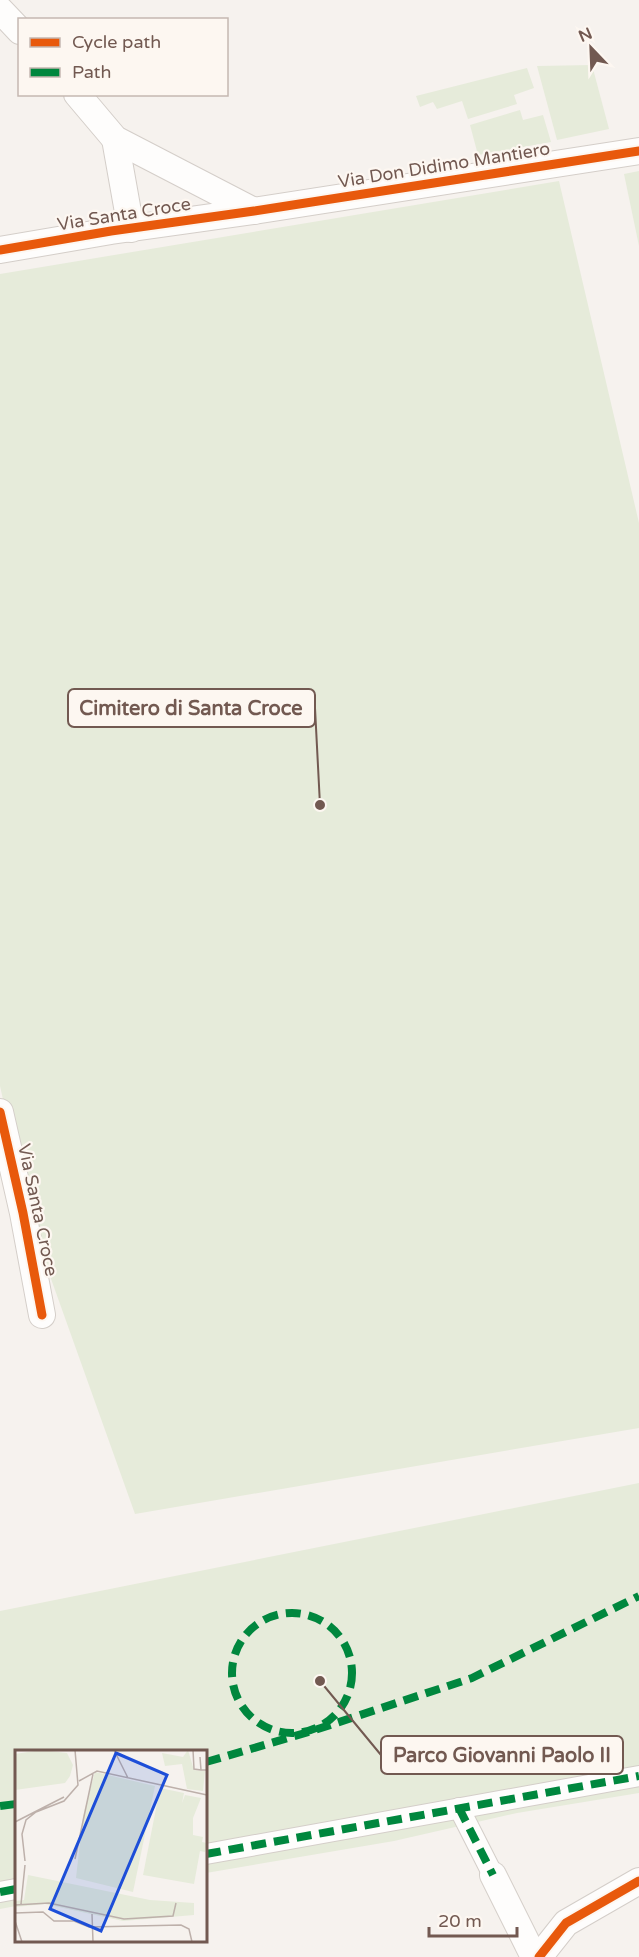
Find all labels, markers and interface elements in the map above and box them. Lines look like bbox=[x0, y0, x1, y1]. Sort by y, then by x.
legend bbox=[18, 18, 228, 96]
north arrow bbox=[561, 18, 621, 78]
text: N bbox=[576, 23, 595, 47]
text: Cycle path bbox=[72, 31, 161, 53]
text: Path bbox=[72, 61, 111, 83]
street label: Via Don Didimo Mantiero bbox=[336, 137, 552, 193]
street label: Via Santa Croce bbox=[56, 193, 192, 235]
callout: Cimitero di Santa Croce bbox=[68, 689, 315, 727]
text: Cimitero di Santa Croce bbox=[79, 697, 303, 721]
street label: Via Santa Croce bbox=[13, 1142, 63, 1278]
callout: Parco Giovanni Paolo II bbox=[381, 1736, 623, 1774]
text: Parco Giovanni Paolo II bbox=[393, 1744, 611, 1768]
inset map bbox=[15, 1750, 207, 1942]
scale bar bbox=[429, 1900, 518, 1938]
text: 20 m bbox=[438, 1910, 482, 1932]

